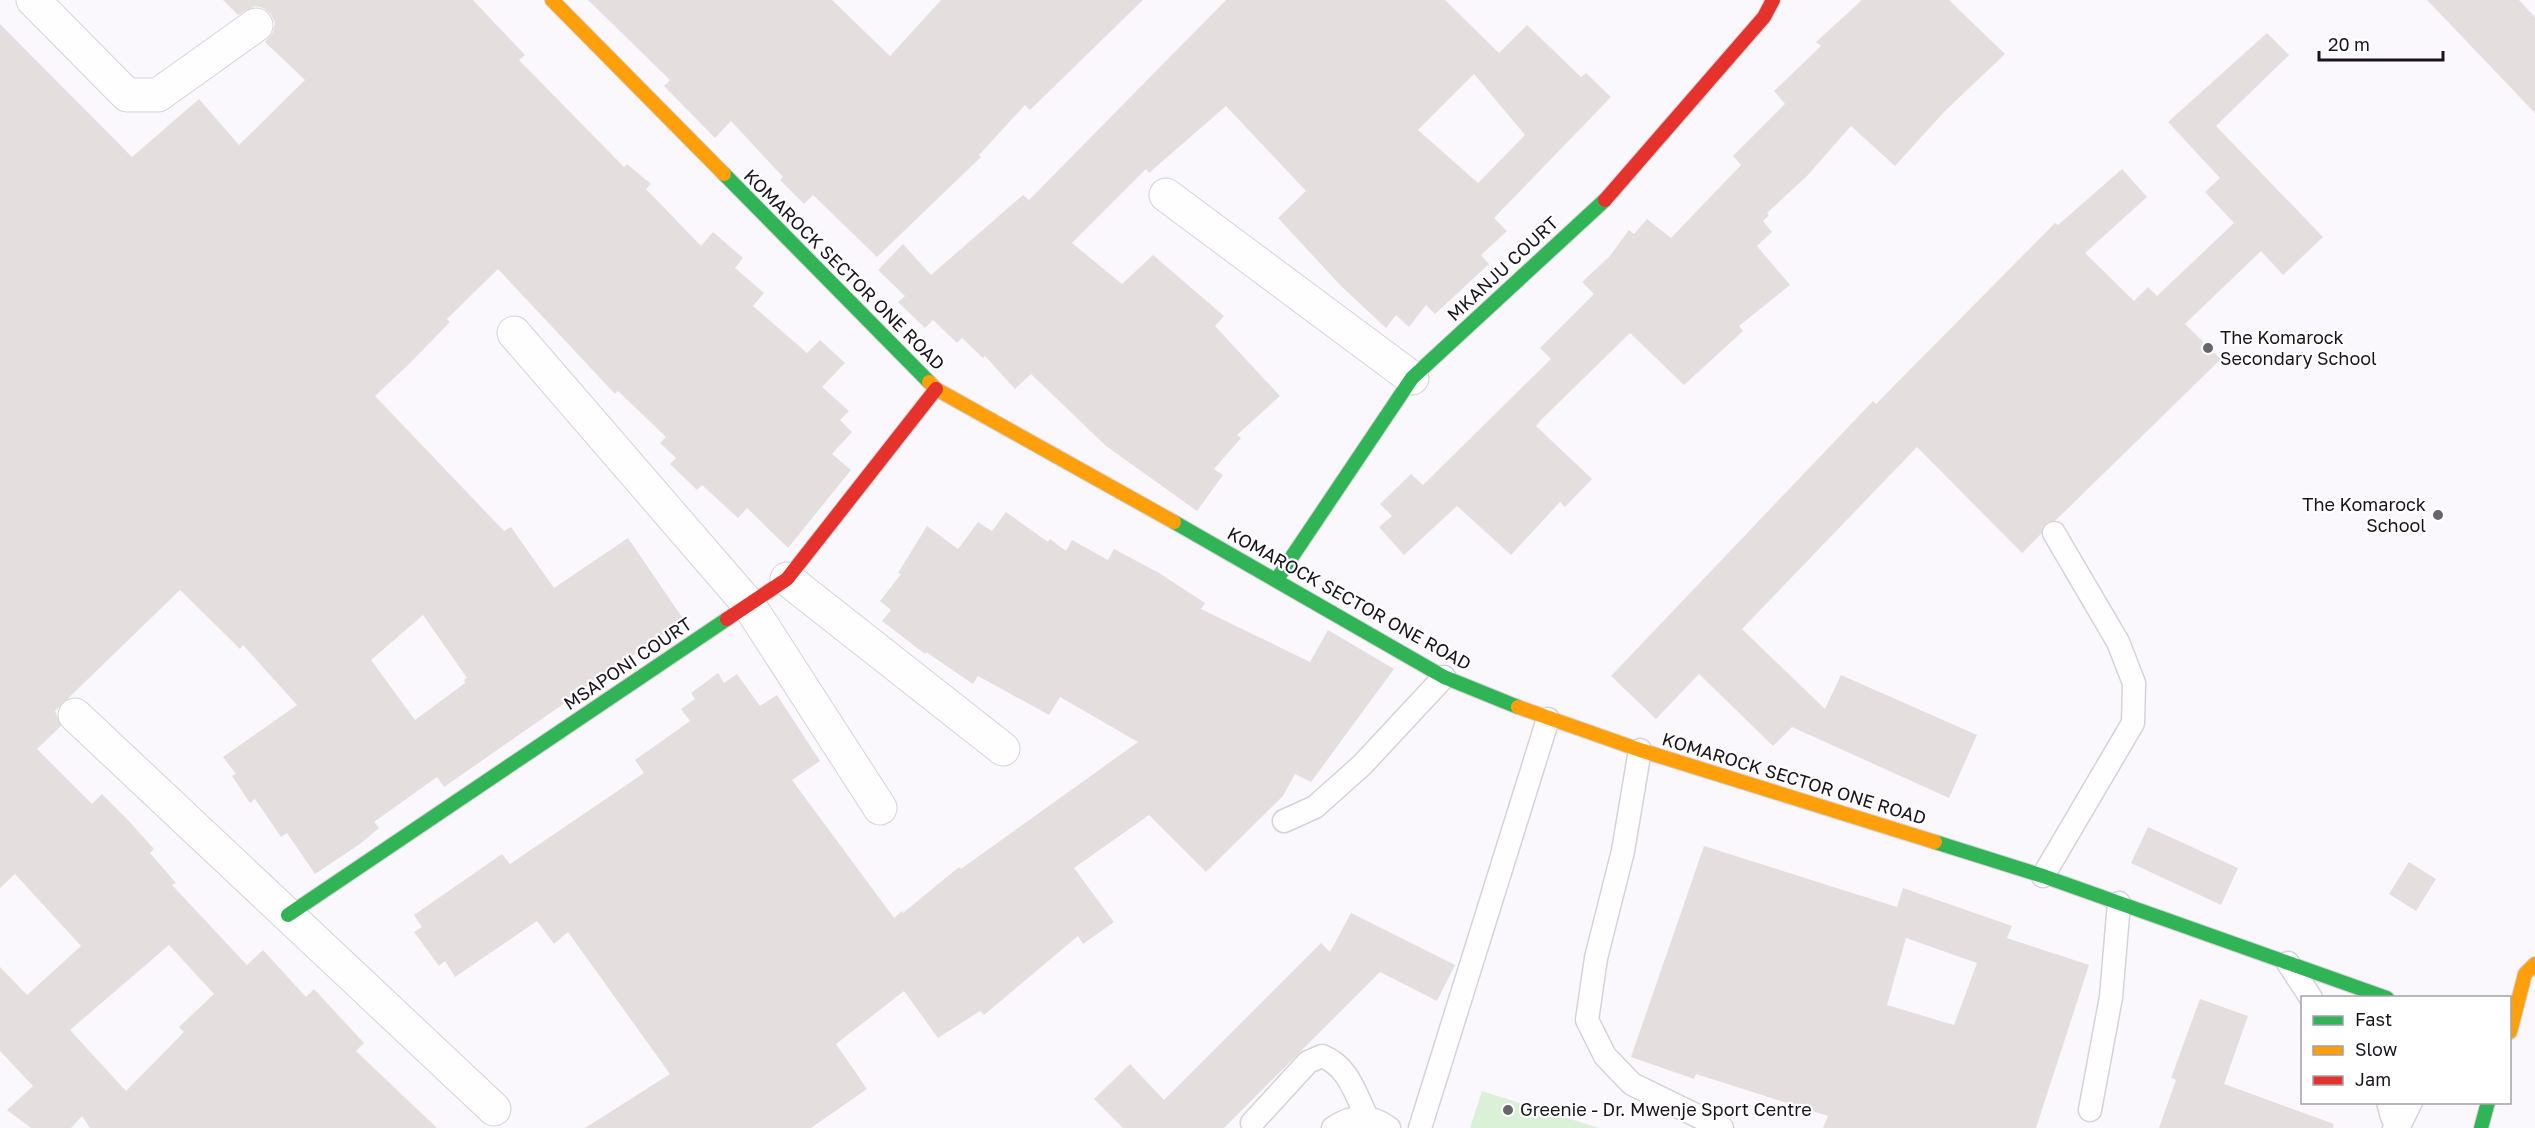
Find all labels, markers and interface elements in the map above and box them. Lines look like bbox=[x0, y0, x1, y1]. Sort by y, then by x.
scale bar bbox=[2319, 24, 2444, 62]
text: 20 m bbox=[2328, 33, 2370, 55]
street label: KOMAROCK SECTOR ONE ROAD bbox=[740, 164, 950, 374]
street label: MKANJU COURT bbox=[1442, 211, 1562, 325]
place label: The Komarock Secondary School bbox=[2220, 326, 2377, 369]
marker: The Komarock Secondary School bbox=[2201, 341, 2215, 355]
place label: The Komarock School bbox=[2302, 493, 2426, 536]
marker: The Komarock School bbox=[2431, 508, 2445, 522]
street label: KOMAROCK SECTOR ONE ROAD bbox=[1224, 522, 1475, 674]
street label: MSAPONI COURT bbox=[559, 612, 696, 714]
street label: KOMAROCK SECTOR ONE ROAD bbox=[1660, 727, 1929, 829]
legend bbox=[2301, 996, 2511, 1104]
text: Fast bbox=[2355, 1008, 2392, 1030]
text: Slow bbox=[2355, 1038, 2398, 1060]
text: Jam bbox=[2355, 1068, 2391, 1090]
place label: Greenie - Dr. Mwenje Sport Centre bbox=[1520, 1098, 1812, 1120]
marker: Greenie - Dr. Mwenje Sport Centre bbox=[1501, 1103, 1515, 1117]

